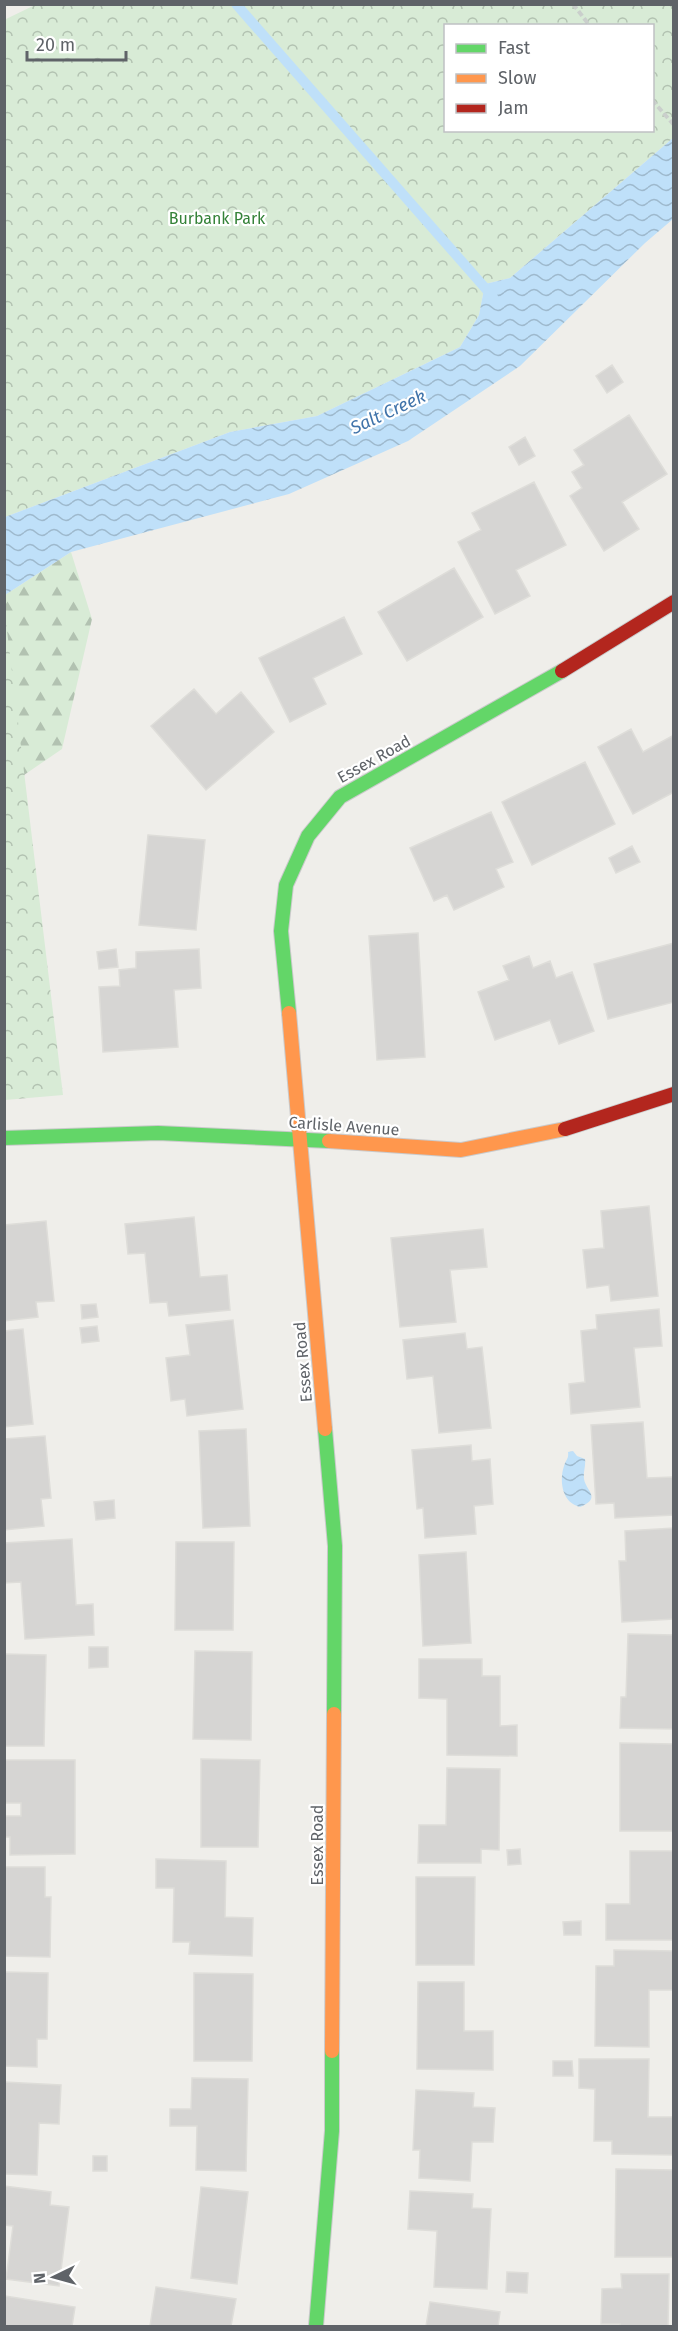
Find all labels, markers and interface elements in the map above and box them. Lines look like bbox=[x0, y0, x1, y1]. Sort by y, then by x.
scale bar bbox=[27, 24, 126, 62]
legend bbox=[444, 24, 654, 132]
text: 20 m bbox=[36, 34, 75, 56]
text: Fast bbox=[498, 37, 531, 59]
text: Slow bbox=[498, 67, 537, 89]
text: Jam bbox=[498, 97, 529, 119]
park label: Burbank Park bbox=[169, 209, 266, 228]
water label: Salt Creek bbox=[346, 385, 429, 439]
street label: Essex Road bbox=[334, 731, 414, 787]
street label: Carlisle Avenue bbox=[288, 1113, 400, 1139]
street label: Essex Road bbox=[290, 1321, 316, 1403]
street label: Essex Road bbox=[308, 1805, 327, 1885]
north arrow bbox=[24, 2247, 84, 2307]
text: N bbox=[30, 2272, 49, 2284]

